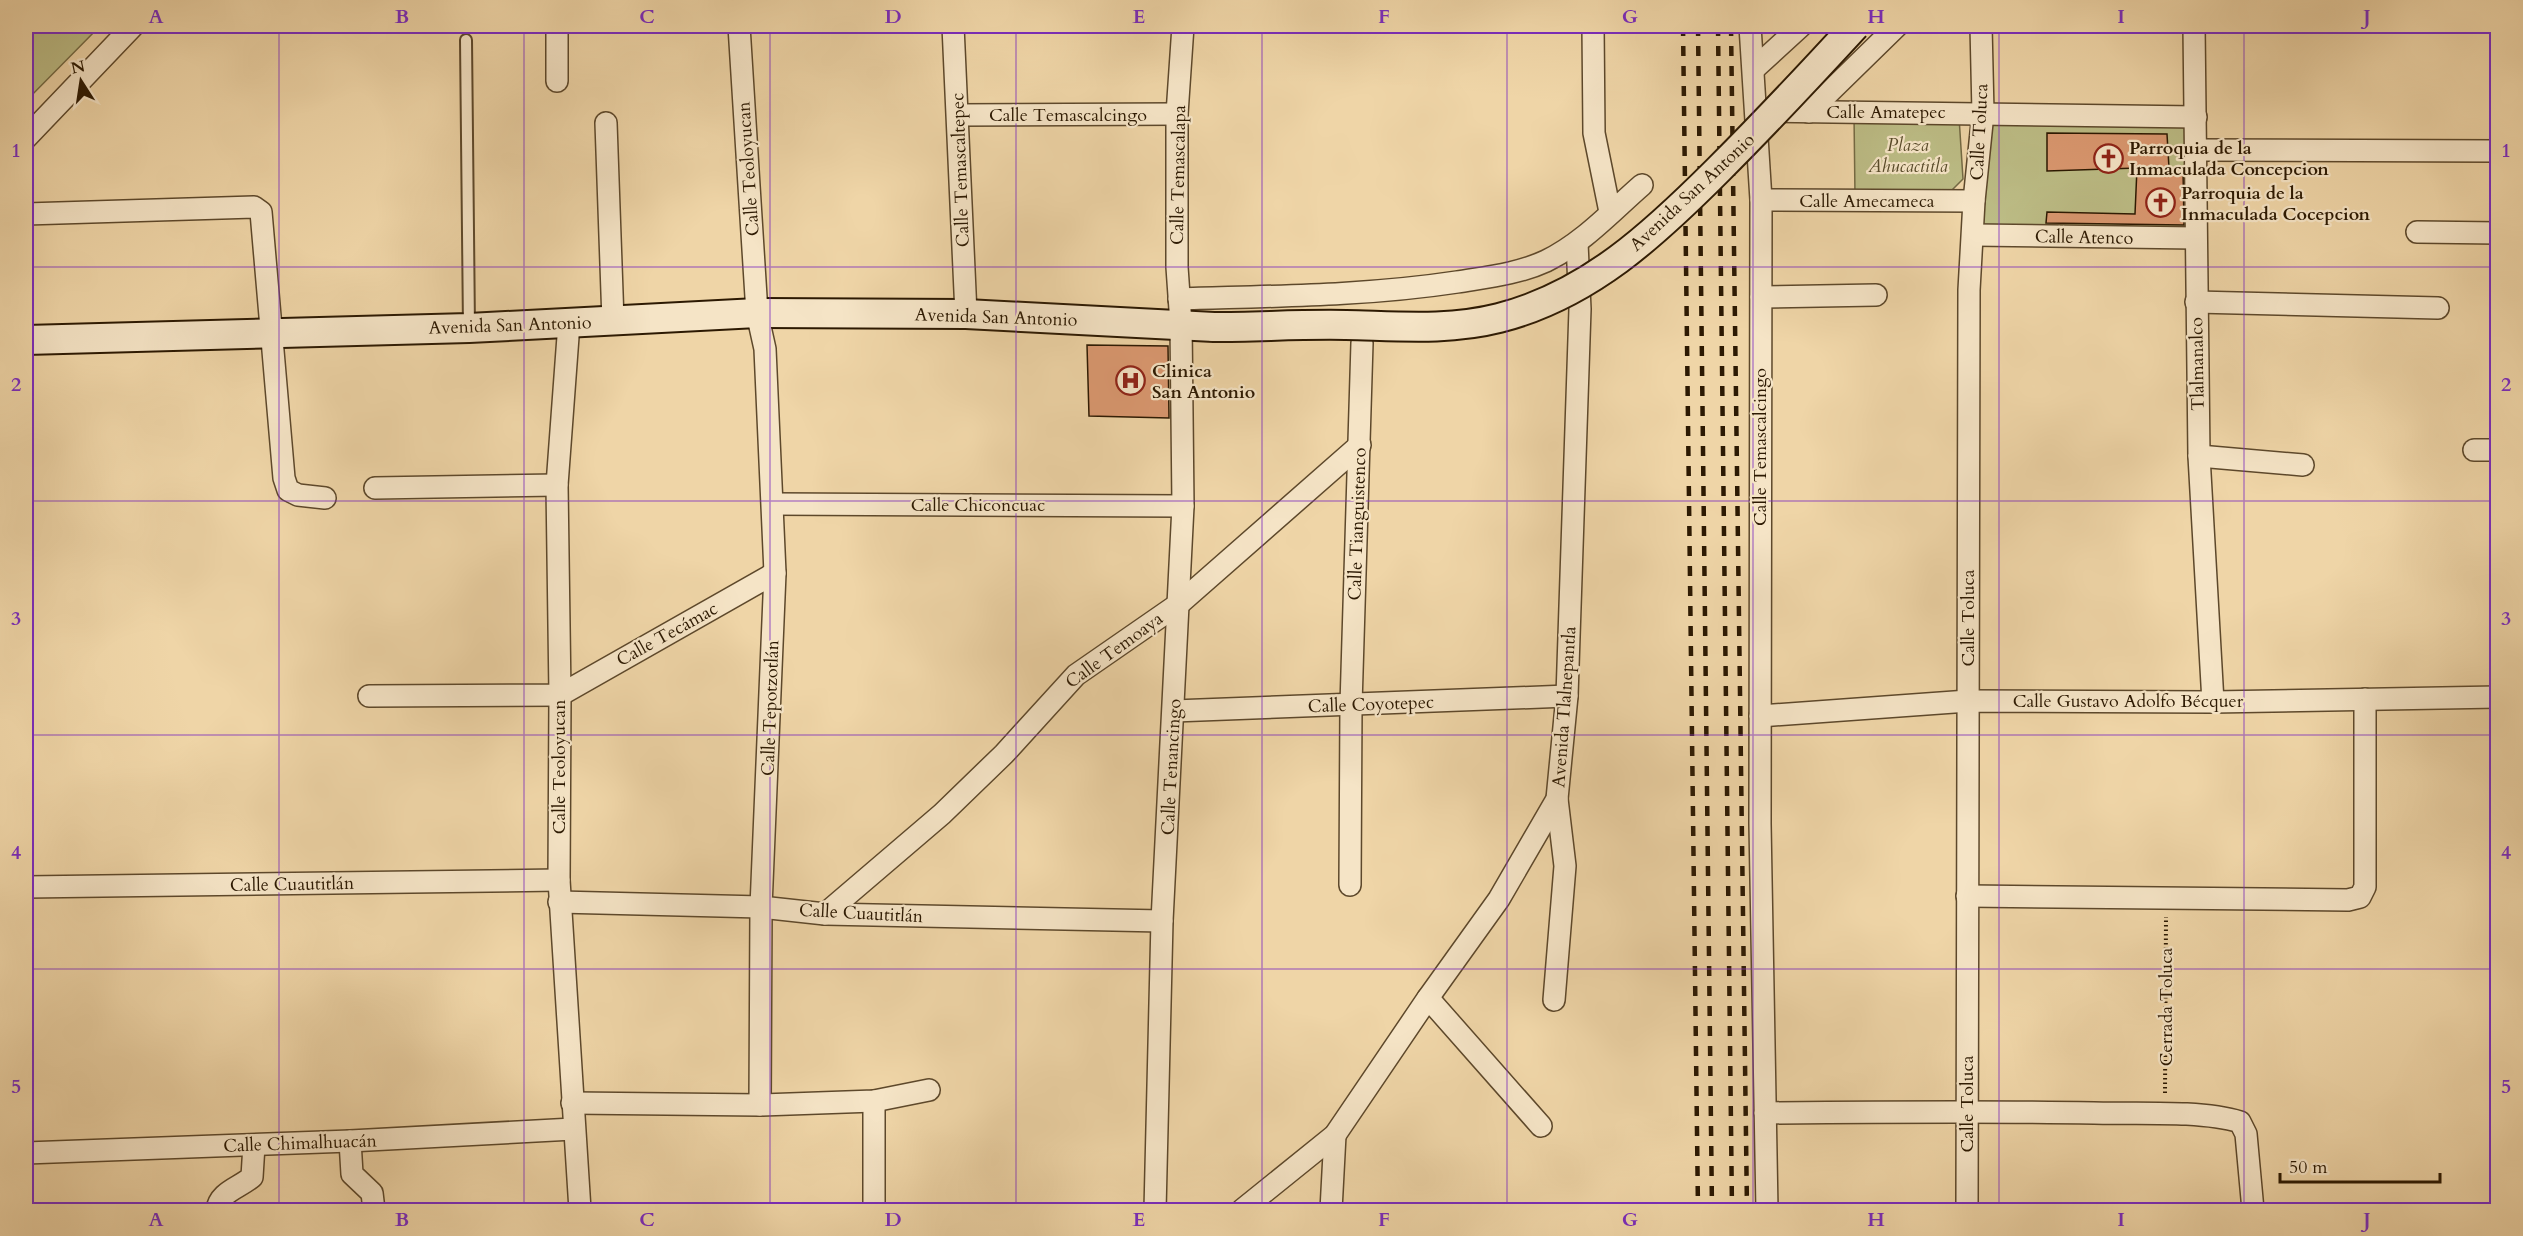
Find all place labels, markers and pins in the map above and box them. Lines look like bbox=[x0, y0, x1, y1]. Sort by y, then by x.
place label: Parroquia de la Inmaculada Concepcion bbox=[2129, 136, 2329, 182]
church icon: Parroquia de la Inmaculada Concepcion bbox=[2092, 142, 2124, 174]
place label: Parroquia de la Inmaculada Cocepcion bbox=[2181, 181, 2371, 227]
church icon: Parroquia de la Inmaculada Cocepcion bbox=[2144, 187, 2176, 219]
place label: Clinica San Antonio bbox=[1152, 359, 1255, 405]
hospital icon: Clinica San Antonio bbox=[1115, 365, 1147, 397]

